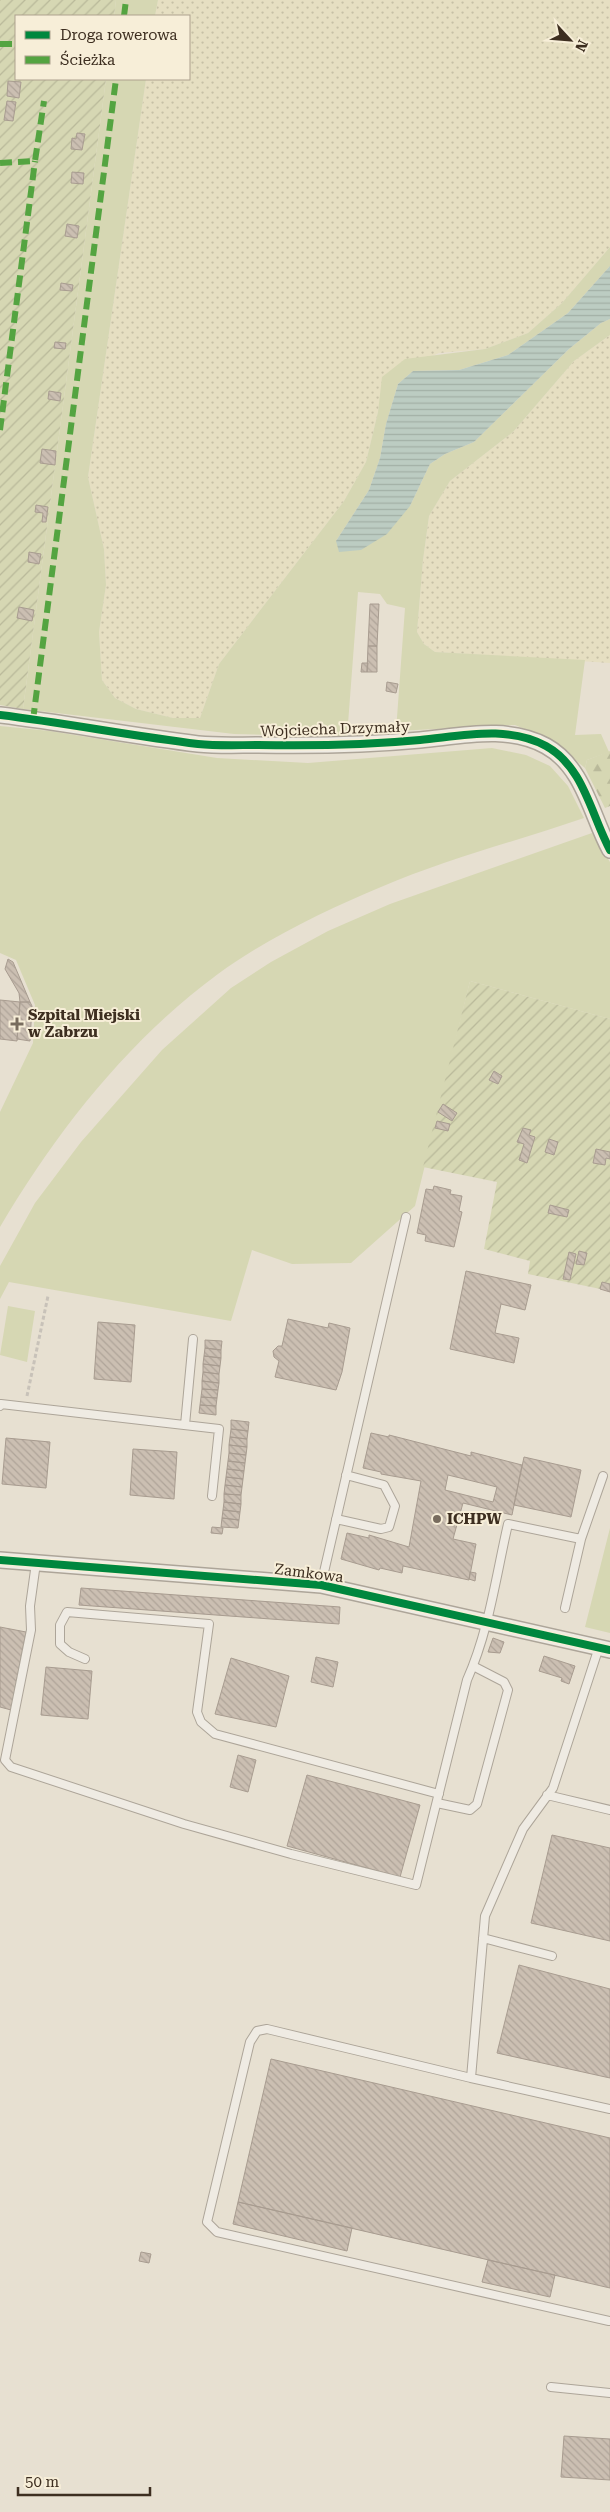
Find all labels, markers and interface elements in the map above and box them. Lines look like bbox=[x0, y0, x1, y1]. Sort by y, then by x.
legend bbox=[15, 15, 190, 80]
north arrow bbox=[545, 15, 595, 65]
text: Droga rowerowa bbox=[60, 26, 177, 44]
text: N bbox=[572, 37, 591, 54]
text: Ścieżka bbox=[60, 50, 115, 69]
street label: Wojciecha Drzymały bbox=[260, 717, 410, 741]
place label: Szpital Miejski w Zabrzu bbox=[28, 1006, 140, 1041]
marker: Szpital Miejski w Zabrzu bbox=[10, 1017, 24, 1031]
place label: ICHPW bbox=[447, 1510, 502, 1528]
marker: ICHPW bbox=[431, 1513, 443, 1525]
street label: Zamkowa bbox=[273, 1560, 345, 1586]
scale bar bbox=[18, 2464, 150, 2496]
text: 50 m bbox=[25, 2473, 60, 2491]

